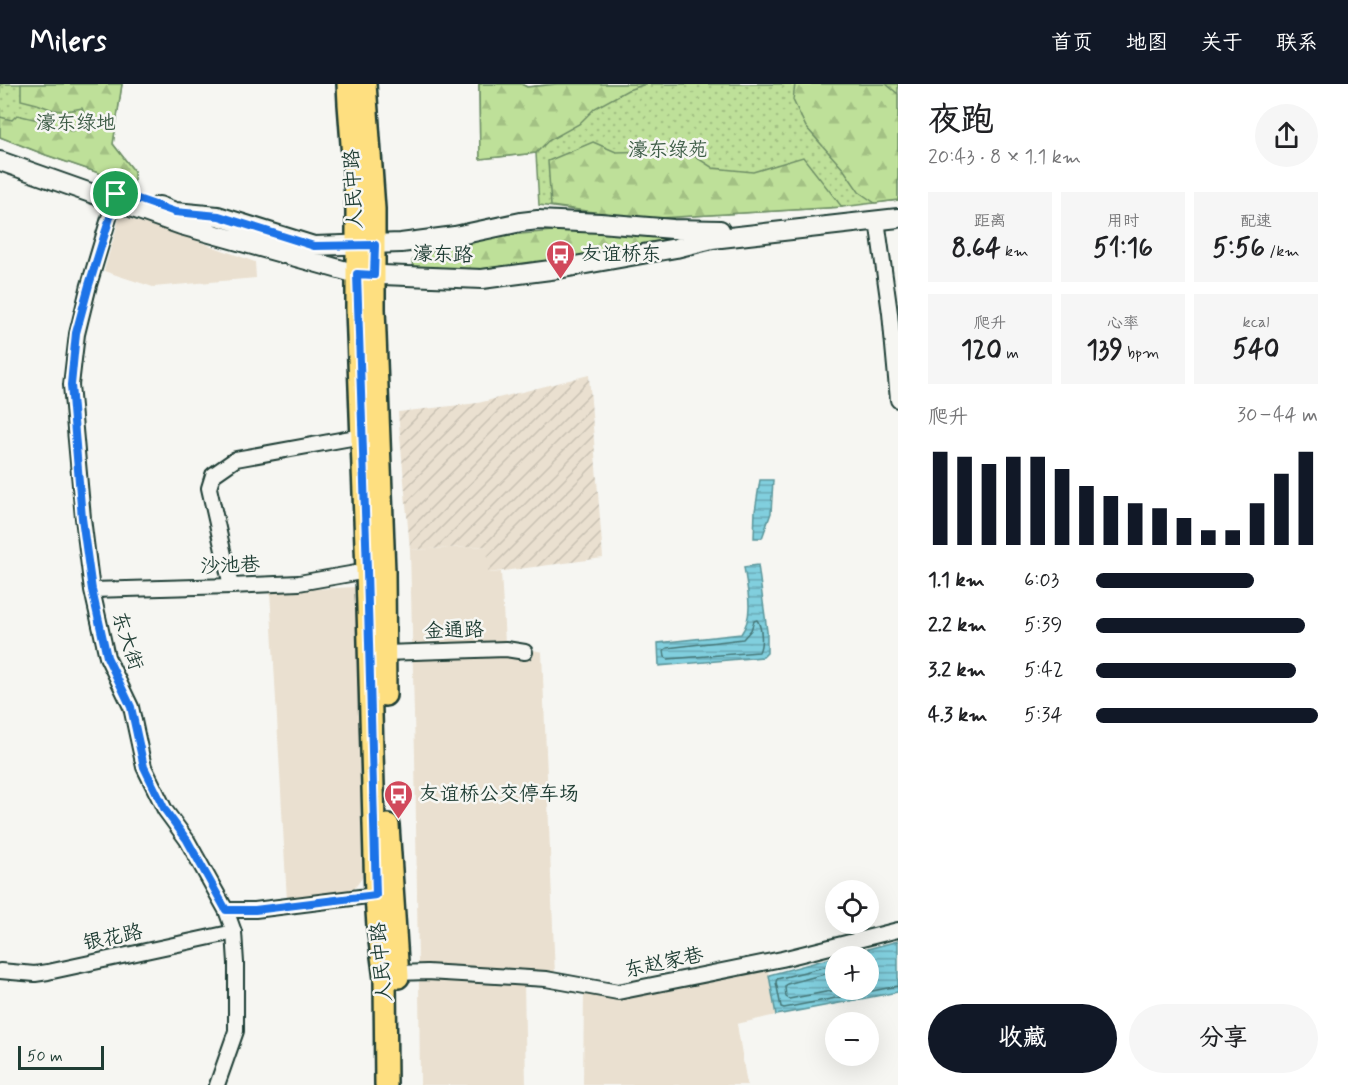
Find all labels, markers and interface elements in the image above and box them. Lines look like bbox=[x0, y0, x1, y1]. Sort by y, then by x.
text: Milers bbox=[30, 24, 107, 61]
text: 首页 bbox=[1051, 29, 1093, 57]
text: 地图 bbox=[1126, 29, 1168, 57]
text: 关于 bbox=[1201, 29, 1243, 57]
text: 联系 bbox=[1276, 29, 1318, 57]
text: 夜跑 bbox=[928, 99, 994, 143]
button: share bbox=[1255, 104, 1318, 167]
park label: 濠东绿地 bbox=[36, 110, 116, 137]
park label: 濠东绿苑 bbox=[628, 137, 708, 164]
text: 20:43 · 8 × 1.1 km bbox=[928, 144, 1081, 171]
street label: 人民中路 bbox=[338, 147, 370, 230]
pin bbox=[90, 168, 141, 219]
icon: arrive bbox=[99, 177, 132, 210]
text: 距离 bbox=[974, 211, 1006, 232]
text: 用时 bbox=[1107, 211, 1139, 232]
text: 配速 bbox=[1240, 211, 1272, 232]
text: 8.64 bbox=[952, 232, 1001, 266]
text: 51:16 bbox=[1093, 232, 1153, 266]
text: 5:56 bbox=[1212, 232, 1265, 266]
bus stop icon: 友谊桥东 bbox=[544, 238, 576, 280]
street label: 濠东路 bbox=[413, 240, 474, 270]
place label: 友谊桥东 bbox=[581, 241, 661, 268]
text: km bbox=[1001, 241, 1028, 262]
text: /km bbox=[1265, 241, 1300, 262]
text: kcal bbox=[1243, 312, 1269, 333]
text: 爬升 bbox=[974, 313, 1006, 334]
text: 心率 bbox=[1107, 313, 1139, 334]
text: 540 bbox=[1232, 333, 1280, 367]
text: 120 bbox=[961, 334, 1002, 368]
text: 139 bbox=[1087, 334, 1123, 368]
text: m bbox=[1002, 343, 1019, 364]
text: bpm bbox=[1123, 343, 1159, 364]
text: 30–44 m bbox=[1237, 402, 1318, 429]
text: 爬升 bbox=[928, 404, 968, 431]
street label: 沙池巷 bbox=[200, 551, 261, 581]
text: 1.1 km bbox=[928, 567, 985, 594]
text: 6:03 bbox=[1024, 567, 1059, 594]
street label: 东大街 bbox=[105, 608, 149, 674]
text: 2.2 km bbox=[928, 612, 986, 639]
text: 5:39 bbox=[1024, 612, 1062, 639]
street label: 金通路 bbox=[424, 616, 485, 646]
text: 3.2 km bbox=[928, 657, 986, 684]
text: 5:42 bbox=[1024, 657, 1064, 684]
text: 4.3 km bbox=[928, 702, 987, 729]
text: 5:34 bbox=[1024, 702, 1063, 729]
bus stop icon: 友谊桥公交停车场 bbox=[382, 778, 414, 820]
place label: 友谊桥公交停车场 bbox=[419, 781, 579, 808]
map controls bbox=[825, 880, 879, 1066]
button: locate bbox=[825, 880, 879, 934]
street label: 银花路 bbox=[81, 918, 146, 957]
street label: 人民中路 bbox=[365, 920, 399, 1003]
street label: 东赵家巷 bbox=[622, 941, 707, 985]
button: + bbox=[825, 946, 879, 1000]
button: 收藏 bbox=[928, 1004, 1117, 1073]
button: 分享 bbox=[1129, 1004, 1318, 1073]
button: − bbox=[825, 1012, 879, 1066]
scale bar bbox=[18, 1043, 104, 1070]
text: 50 m bbox=[27, 1046, 63, 1067]

